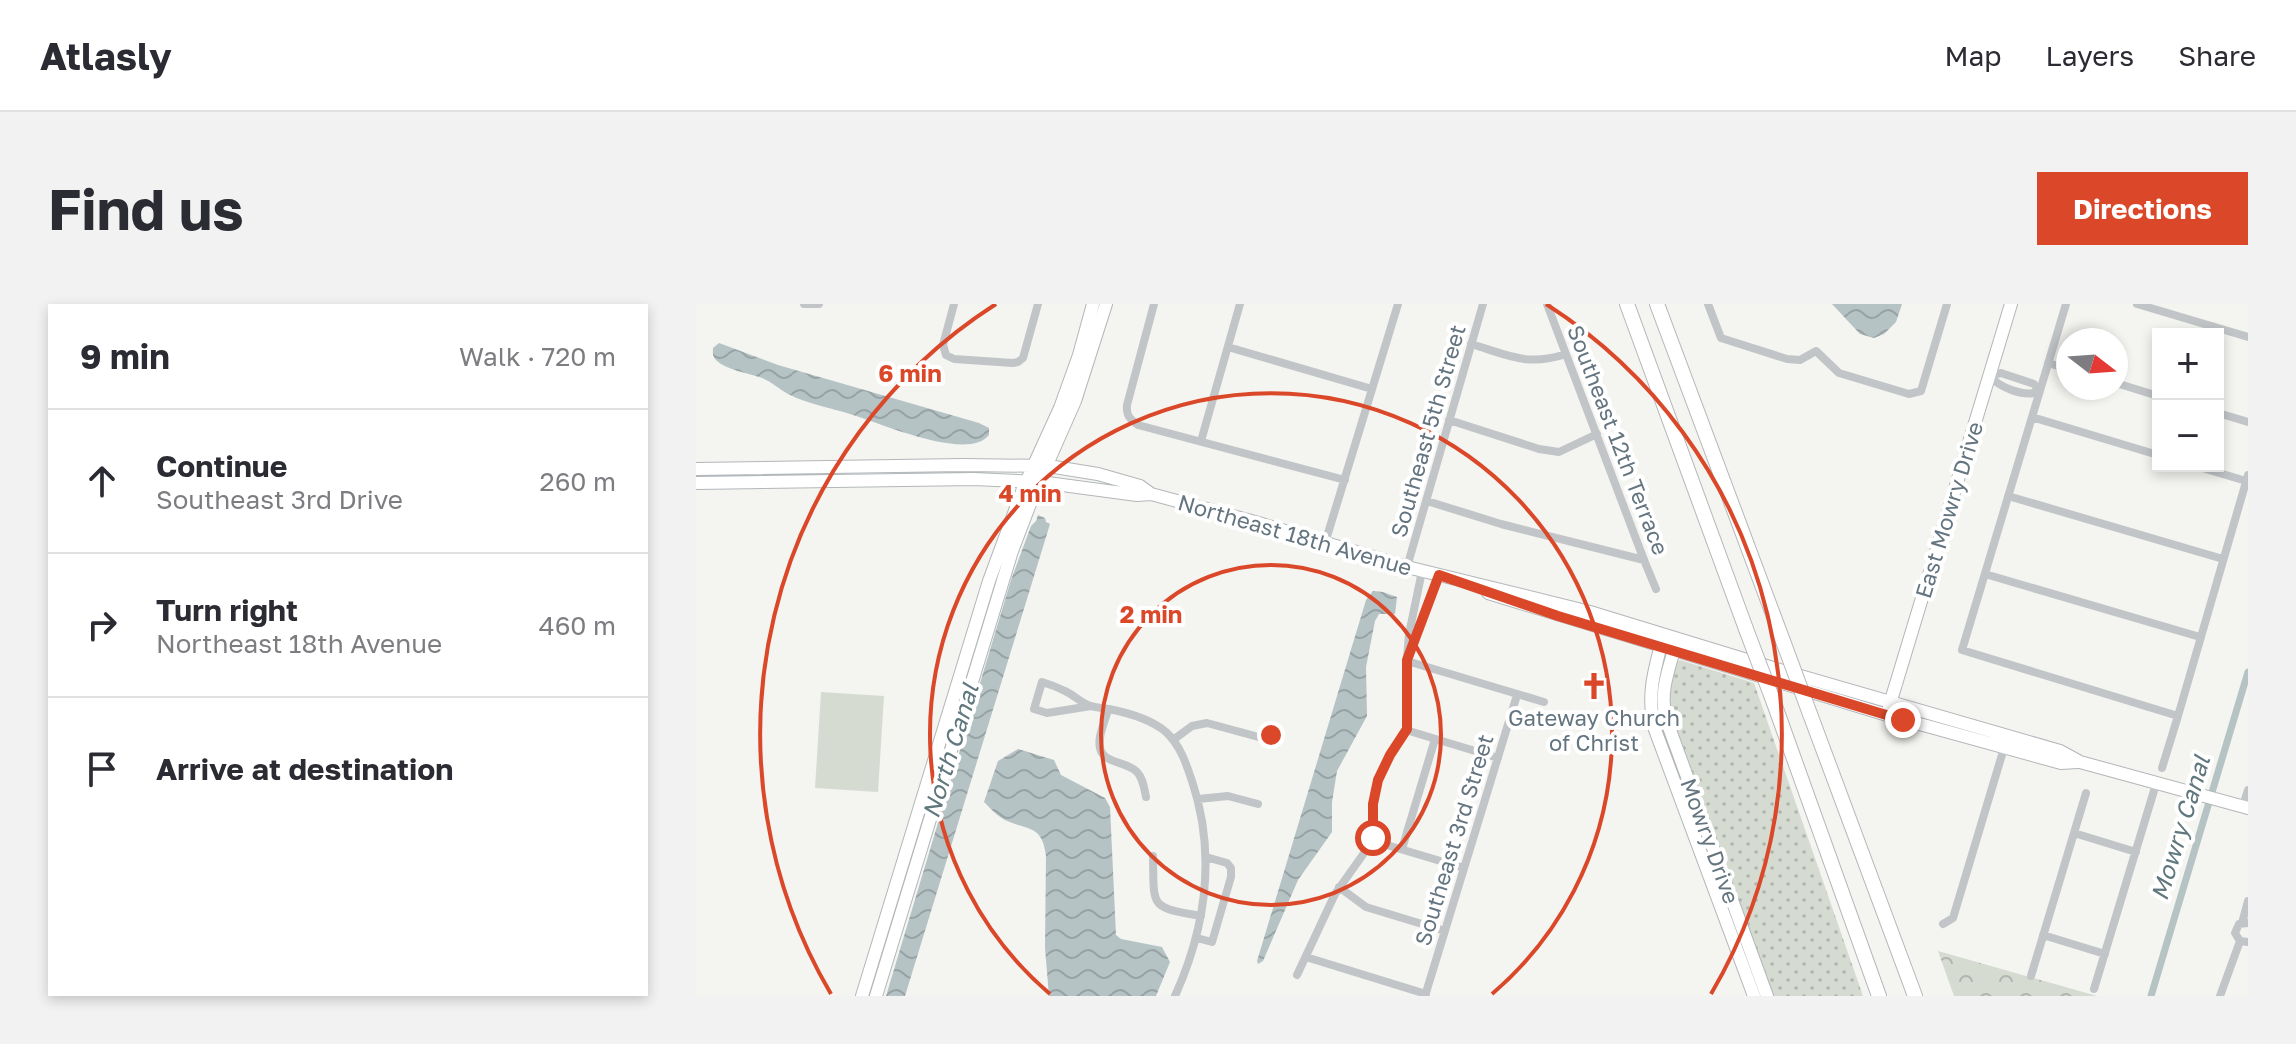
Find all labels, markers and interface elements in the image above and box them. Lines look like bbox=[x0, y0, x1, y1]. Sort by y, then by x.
text: Atlasly bbox=[40, 33, 172, 78]
text: Map bbox=[1944, 39, 2002, 72]
text: Layers bbox=[2046, 39, 2134, 72]
text: Share bbox=[2178, 39, 2256, 72]
button: Directions bbox=[2037, 172, 2248, 245]
text: Find us bbox=[48, 175, 244, 242]
street label: Southeast 12th Terrace bbox=[1562, 321, 1675, 558]
street label: Southeast 5th Street bbox=[1384, 322, 1471, 540]
north arrow bbox=[2056, 328, 2128, 400]
map controls bbox=[2152, 328, 2224, 472]
button: + bbox=[2152, 328, 2224, 400]
text: 9 min bbox=[80, 336, 170, 376]
text: Walk · 720 m bbox=[459, 341, 616, 372]
text: 6 min bbox=[878, 358, 942, 387]
button: − bbox=[2152, 400, 2224, 472]
street label: East Mowry Drive bbox=[1909, 418, 1988, 601]
text: Continue bbox=[156, 448, 287, 484]
icon: ahead bbox=[80, 459, 124, 503]
text: 260 m bbox=[540, 466, 616, 497]
text: 4 min bbox=[998, 478, 1062, 507]
text: Southeast 3rd Drive bbox=[156, 484, 403, 515]
street label: Northeast 18th Avenue bbox=[1175, 488, 1415, 581]
text: Turn right bbox=[156, 592, 298, 628]
text: 2 min bbox=[1120, 599, 1182, 628]
icon: right bbox=[80, 603, 124, 647]
text: 460 m bbox=[539, 610, 616, 641]
text: Northeast 18th Avenue bbox=[156, 628, 442, 659]
church icon: Gateway Church of Christ bbox=[1579, 671, 1609, 701]
water label: North Canal bbox=[915, 679, 984, 821]
route end bbox=[1885, 702, 1921, 738]
place label: Gateway Church of Christ bbox=[1508, 704, 1680, 756]
centre of rings bbox=[1257, 721, 1285, 749]
street label: Southeast 3rd Street bbox=[1409, 731, 1499, 949]
icon: arrive bbox=[80, 747, 124, 791]
text: Arrive at destination bbox=[156, 751, 453, 787]
water label: Mowry Canal bbox=[2144, 751, 2217, 904]
street label: Mowry Drive bbox=[1675, 775, 1746, 907]
route start bbox=[1355, 820, 1391, 856]

